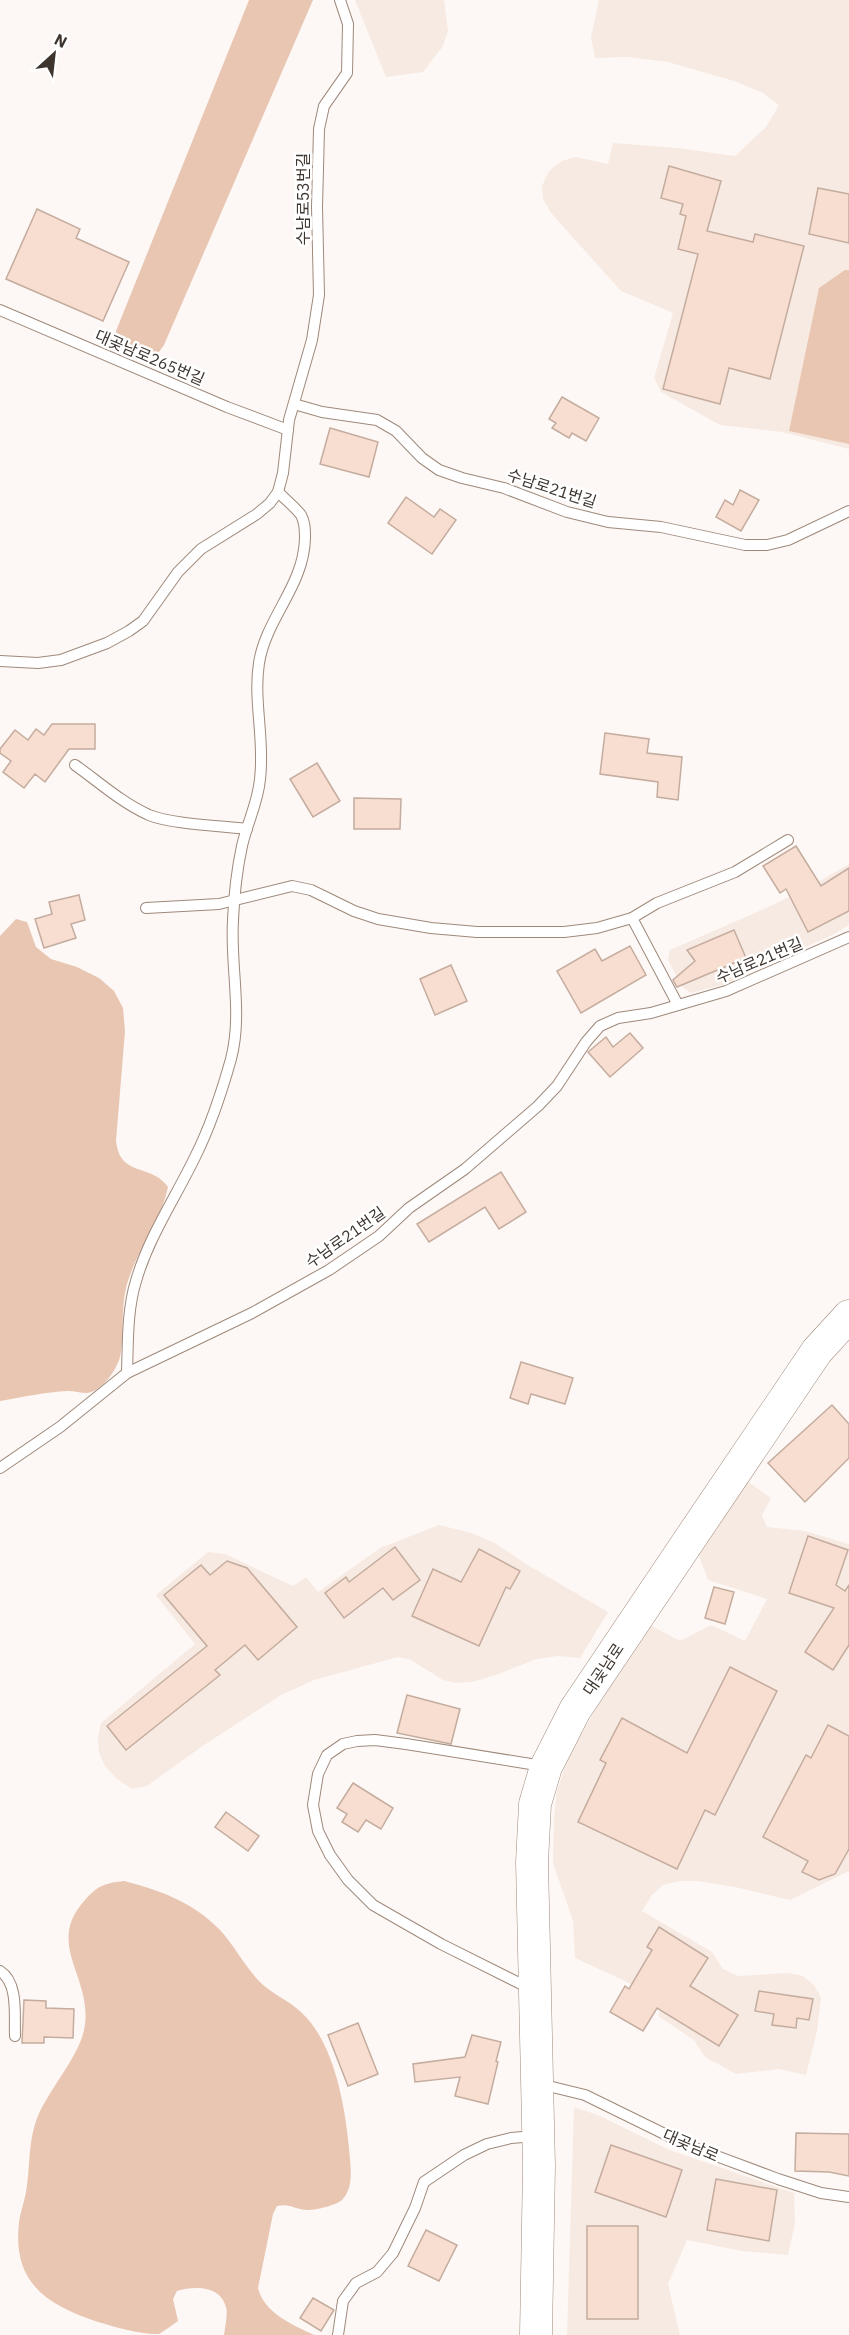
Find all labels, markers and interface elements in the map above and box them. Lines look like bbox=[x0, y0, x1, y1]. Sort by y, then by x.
north arrow bbox=[24, 24, 84, 84]
text: N bbox=[51, 29, 71, 52]
street label: 수남로53번길 bbox=[293, 153, 313, 245]
street label: 대곶남로265번길 bbox=[92, 325, 208, 389]
street label: 수남로21번길 bbox=[505, 464, 599, 512]
street label: 수남로21번길 bbox=[712, 933, 806, 987]
street label: 수남로21번길 bbox=[301, 1202, 389, 1272]
street label: 대곶남로 bbox=[578, 1639, 628, 1699]
street label: 대곶남로 bbox=[660, 2124, 722, 2166]

